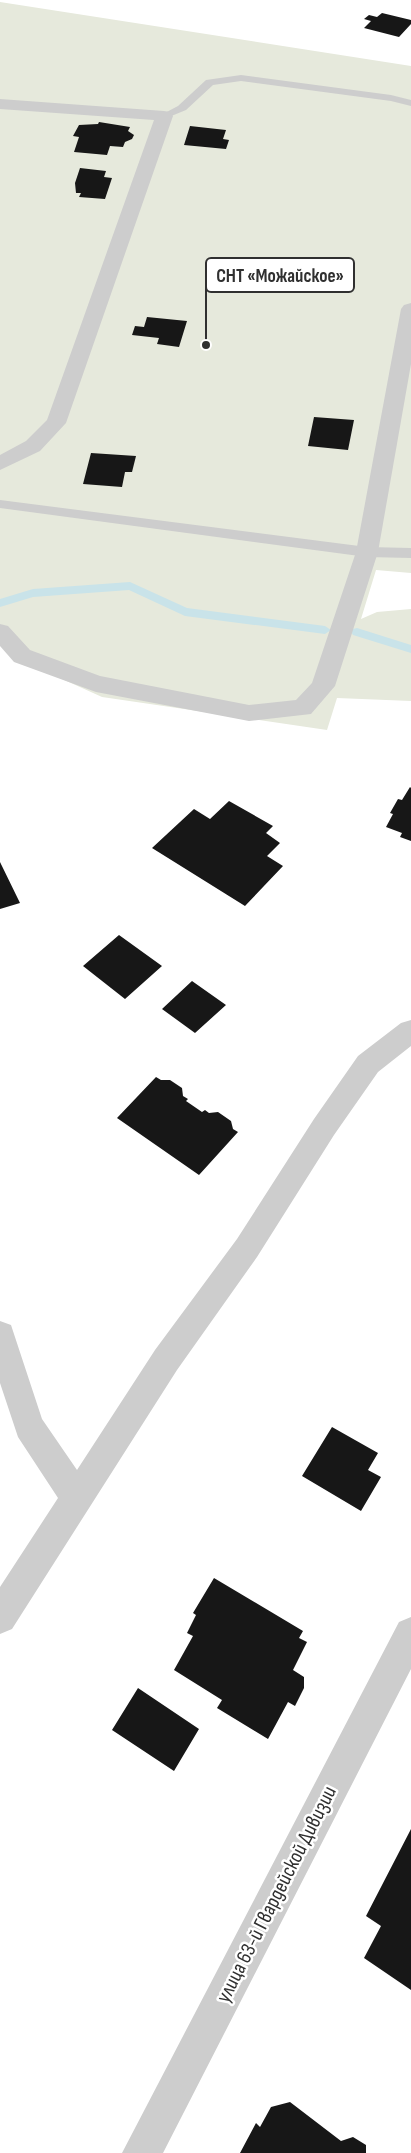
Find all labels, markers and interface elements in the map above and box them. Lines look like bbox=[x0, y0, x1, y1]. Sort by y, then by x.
callout: СНТ «Можайское» bbox=[206, 258, 354, 292]
text: СНТ «Можайское» bbox=[216, 265, 344, 288]
street label: улица 63-й Гвардейской Дивизии bbox=[211, 1782, 342, 2007]

